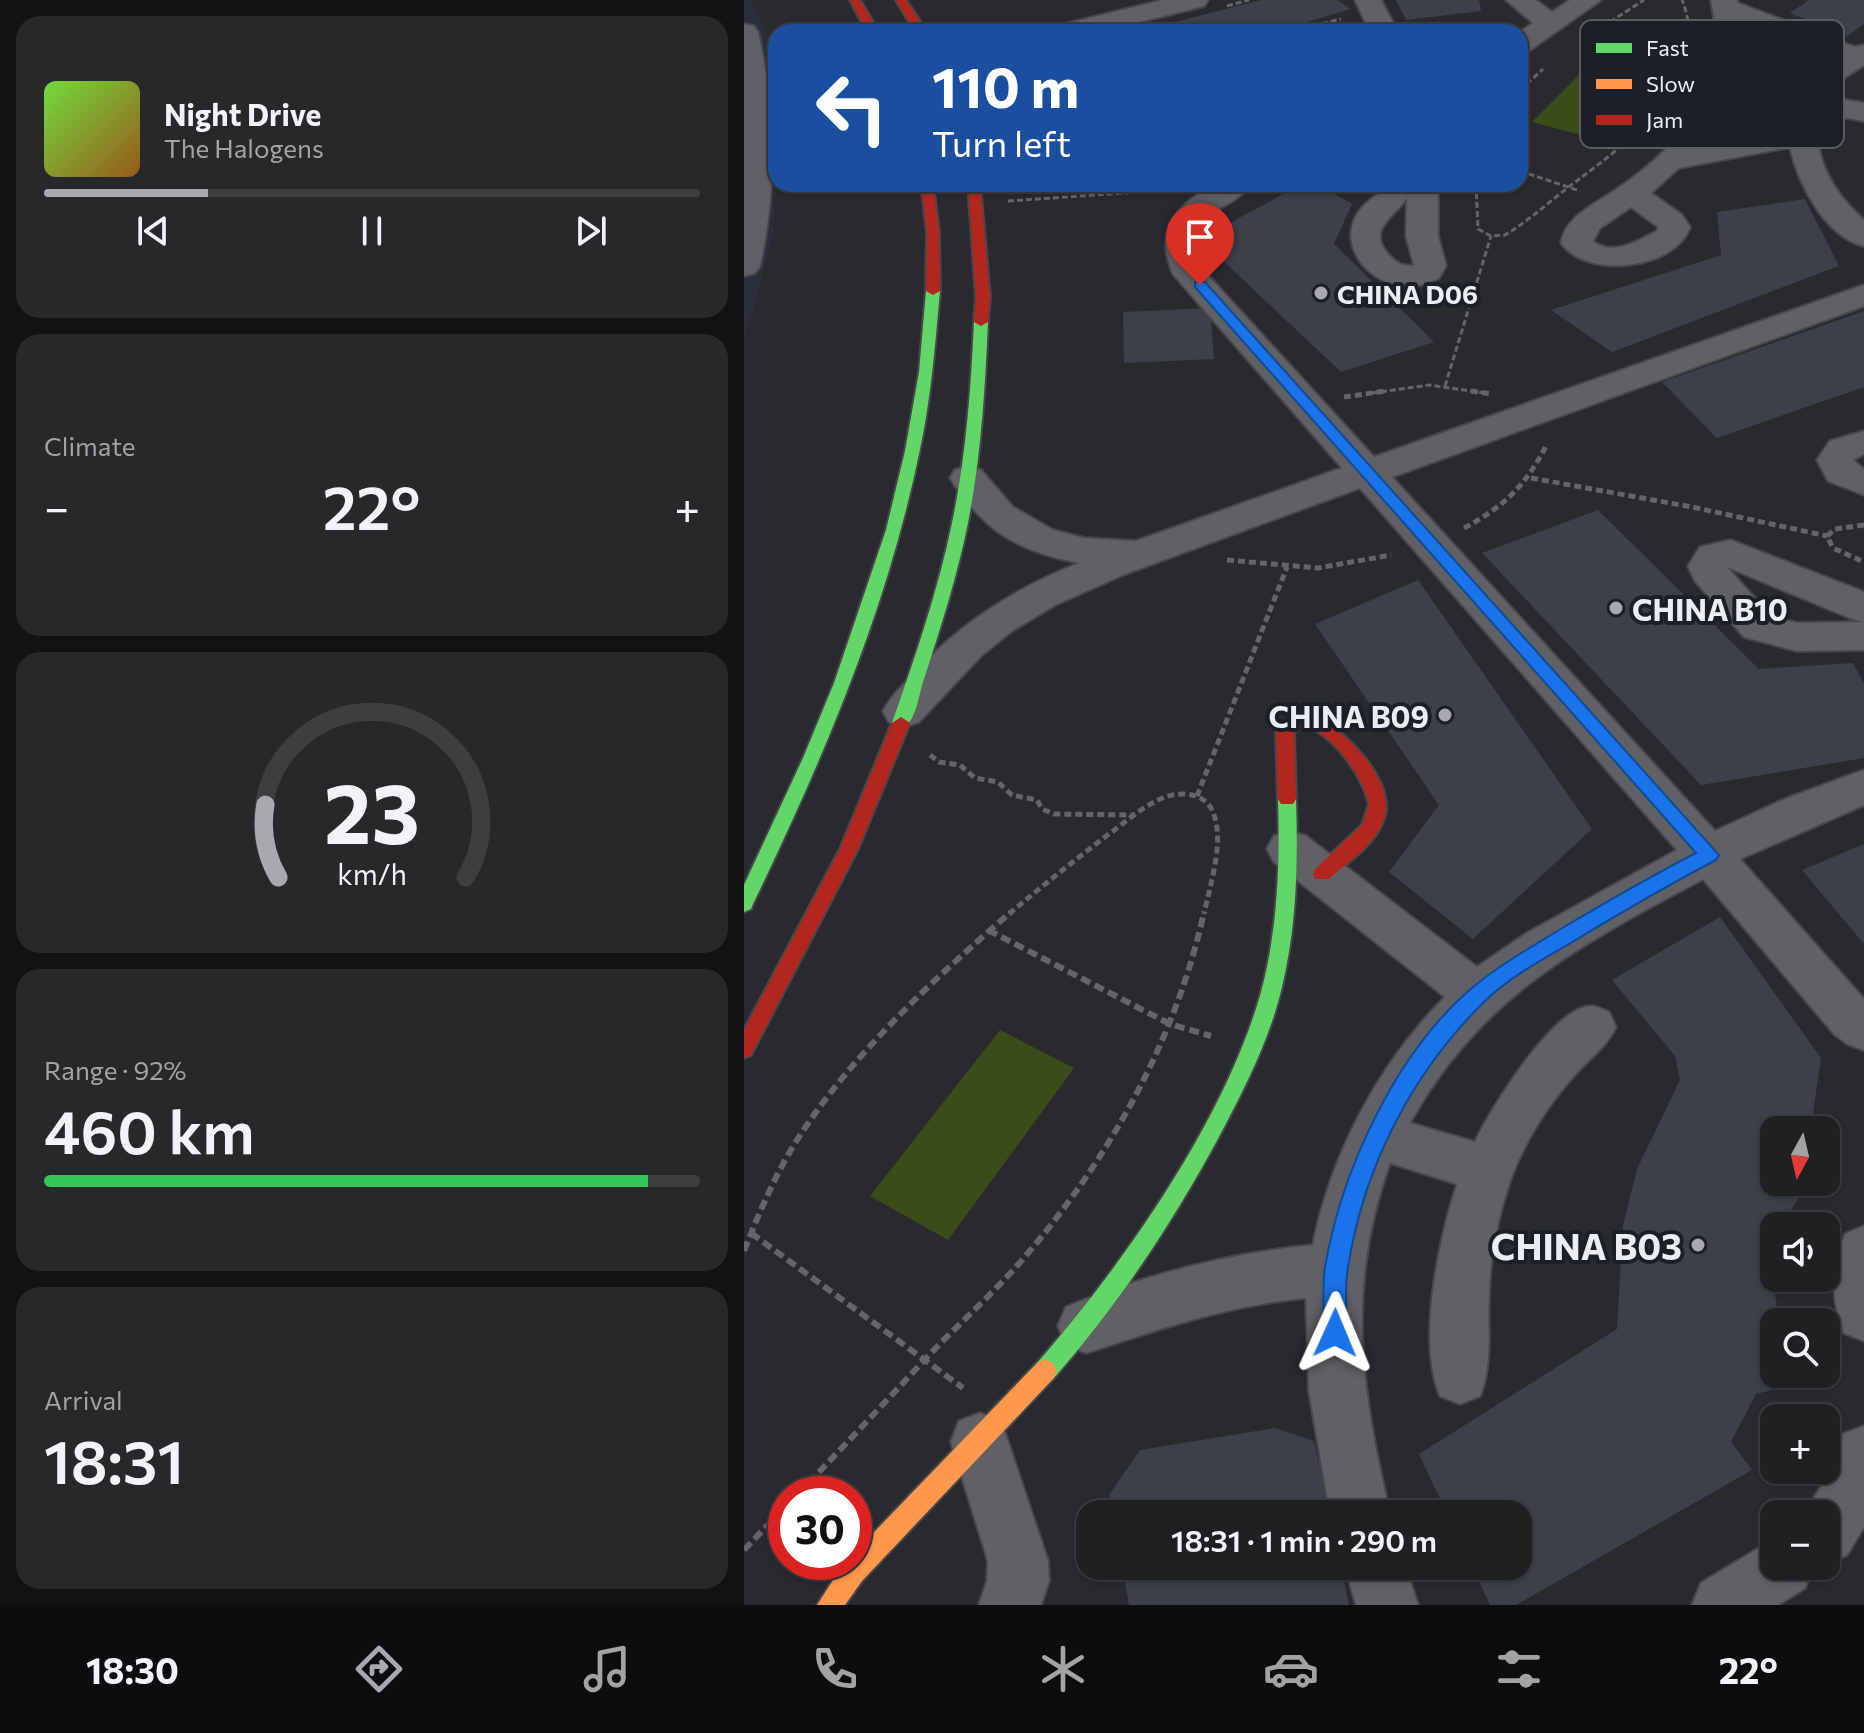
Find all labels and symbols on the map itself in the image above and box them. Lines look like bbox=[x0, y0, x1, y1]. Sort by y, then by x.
legend bbox=[1580, 20, 1844, 148]
text: Fast bbox=[1646, 34, 1689, 61]
text: Slow bbox=[1646, 70, 1695, 97]
text: Jam bbox=[1646, 106, 1683, 133]
pin bbox=[1166, 203, 1234, 285]
place label: CHINA D06 bbox=[1337, 278, 1478, 309]
marker: CHINA D06 bbox=[1312, 284, 1330, 302]
place label: CHINA B10 bbox=[1632, 590, 1788, 627]
marker: CHINA B10 bbox=[1607, 599, 1625, 617]
place label: CHINA B09 bbox=[1268, 697, 1429, 734]
marker: CHINA B09 bbox=[1436, 706, 1454, 724]
north arrow bbox=[1760, 1116, 1840, 1196]
place label: CHINA B03 bbox=[1491, 1223, 1682, 1267]
marker: CHINA B03 bbox=[1689, 1236, 1707, 1254]
position arrow bbox=[1293, 1291, 1377, 1375]
speed limit sign: 30 bbox=[768, 1476, 872, 1580]

